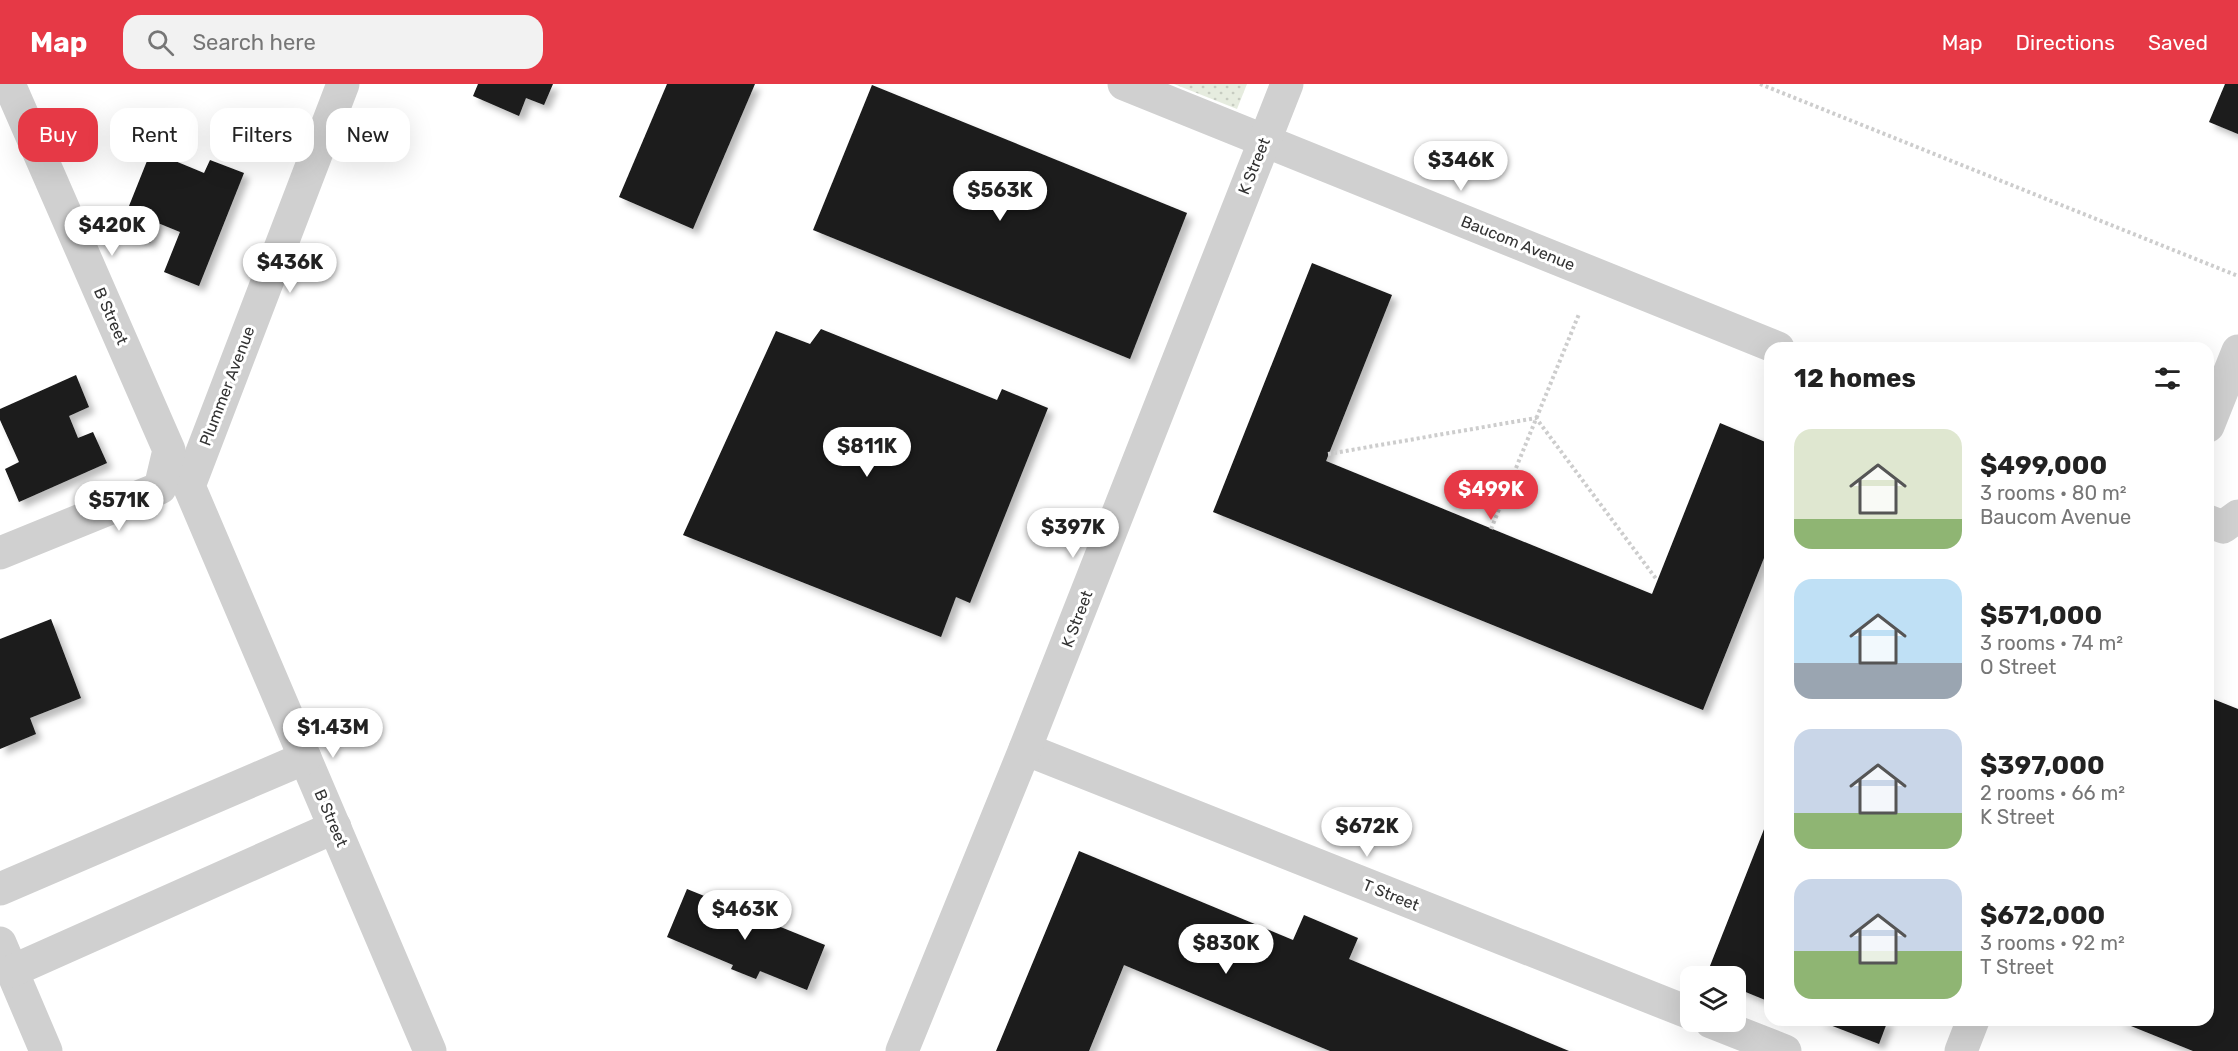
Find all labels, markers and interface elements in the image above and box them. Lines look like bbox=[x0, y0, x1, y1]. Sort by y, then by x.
search box bbox=[123, 15, 543, 69]
text: Map bbox=[30, 26, 87, 59]
icon: search bbox=[144, 26, 177, 59]
text: Search here bbox=[192, 29, 316, 56]
text: Map bbox=[1942, 30, 1983, 55]
text: Directions bbox=[2016, 30, 2115, 55]
text: Saved bbox=[2148, 30, 2208, 55]
chip: Buy bbox=[18, 108, 98, 162]
chip: Rent bbox=[110, 108, 198, 162]
chip: Filters bbox=[210, 108, 314, 162]
chip: New bbox=[326, 108, 410, 162]
street label: K Street bbox=[1234, 135, 1274, 197]
pin: $346K bbox=[1419, 141, 1503, 192]
text: $346K bbox=[1428, 148, 1494, 172]
pin: $563K bbox=[958, 171, 1042, 222]
text: $563K bbox=[967, 178, 1033, 202]
pin: $420K bbox=[70, 206, 154, 257]
street label: Baucom Avenue bbox=[1458, 212, 1578, 274]
text: $420K bbox=[79, 213, 145, 237]
pin: $436K bbox=[248, 243, 332, 294]
text: $436K bbox=[257, 250, 323, 274]
street label: B Street bbox=[90, 284, 132, 348]
street label: Plummer Avenue bbox=[195, 324, 259, 448]
icon: filters bbox=[2151, 362, 2184, 395]
text: 12 homes bbox=[1794, 363, 1916, 394]
pin: $811K bbox=[825, 427, 909, 478]
text: $811K bbox=[837, 434, 897, 458]
text: $499,000 bbox=[1980, 450, 2107, 481]
icon: home bbox=[1842, 453, 1914, 525]
pin: $499K bbox=[1449, 470, 1533, 521]
text: $499K bbox=[1458, 477, 1524, 501]
pin: $571K bbox=[77, 481, 161, 532]
text: 3 rooms · 80 m² bbox=[1980, 481, 2127, 505]
text: $571K bbox=[89, 488, 149, 512]
text: Baucom Avenue bbox=[1980, 505, 2131, 529]
pin: $397K bbox=[1031, 508, 1115, 559]
text: $397K bbox=[1041, 515, 1105, 539]
street label: K Street bbox=[1057, 588, 1097, 650]
text: $571,000 bbox=[1980, 600, 2102, 631]
icon: home bbox=[1842, 603, 1914, 675]
text: 3 rooms · 74 m² bbox=[1980, 631, 2123, 655]
text: O Street bbox=[1980, 655, 2056, 679]
pin: $1.43M bbox=[284, 708, 382, 759]
text: $1.43M bbox=[297, 715, 369, 739]
text: $397,000 bbox=[1980, 750, 2105, 781]
icon: home bbox=[1842, 753, 1914, 825]
text: 2 rooms · 66 m² bbox=[1980, 781, 2125, 805]
street label: B Street bbox=[310, 786, 352, 850]
text: K Street bbox=[1980, 805, 2055, 829]
pin: $672K bbox=[1325, 807, 1409, 858]
text: $672K bbox=[1335, 814, 1399, 838]
street label: T Street bbox=[1360, 875, 1422, 915]
pin: $463K bbox=[703, 890, 787, 941]
text: $463K bbox=[712, 897, 778, 921]
text: $672,000 bbox=[1980, 900, 2105, 931]
icon: home bbox=[1842, 903, 1914, 975]
pin: $830K bbox=[1184, 924, 1268, 975]
text: $830K bbox=[1193, 931, 1259, 955]
text: 3 rooms · 92 m² bbox=[1980, 931, 2125, 955]
text: T Street bbox=[1980, 955, 2054, 979]
map controls bbox=[1680, 966, 1746, 1032]
button: layers bbox=[1680, 966, 1746, 1032]

